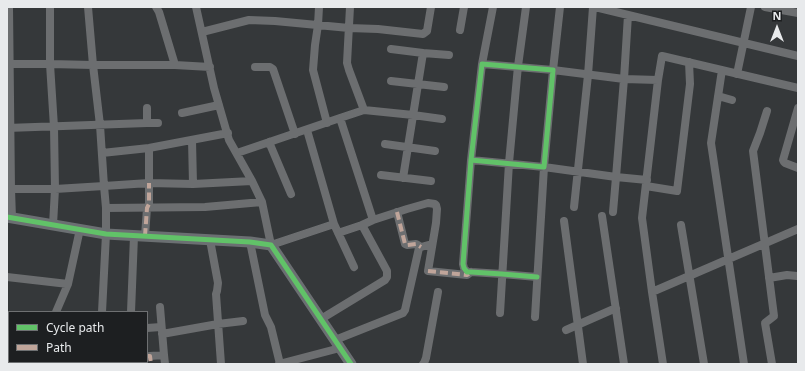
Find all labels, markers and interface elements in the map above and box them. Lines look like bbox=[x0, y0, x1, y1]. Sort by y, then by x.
north arrow bbox=[757, 8, 797, 48]
text: N bbox=[773, 8, 781, 23]
legend bbox=[8, 311, 148, 363]
text: Cycle path bbox=[46, 319, 104, 336]
text: Path bbox=[46, 339, 72, 356]

